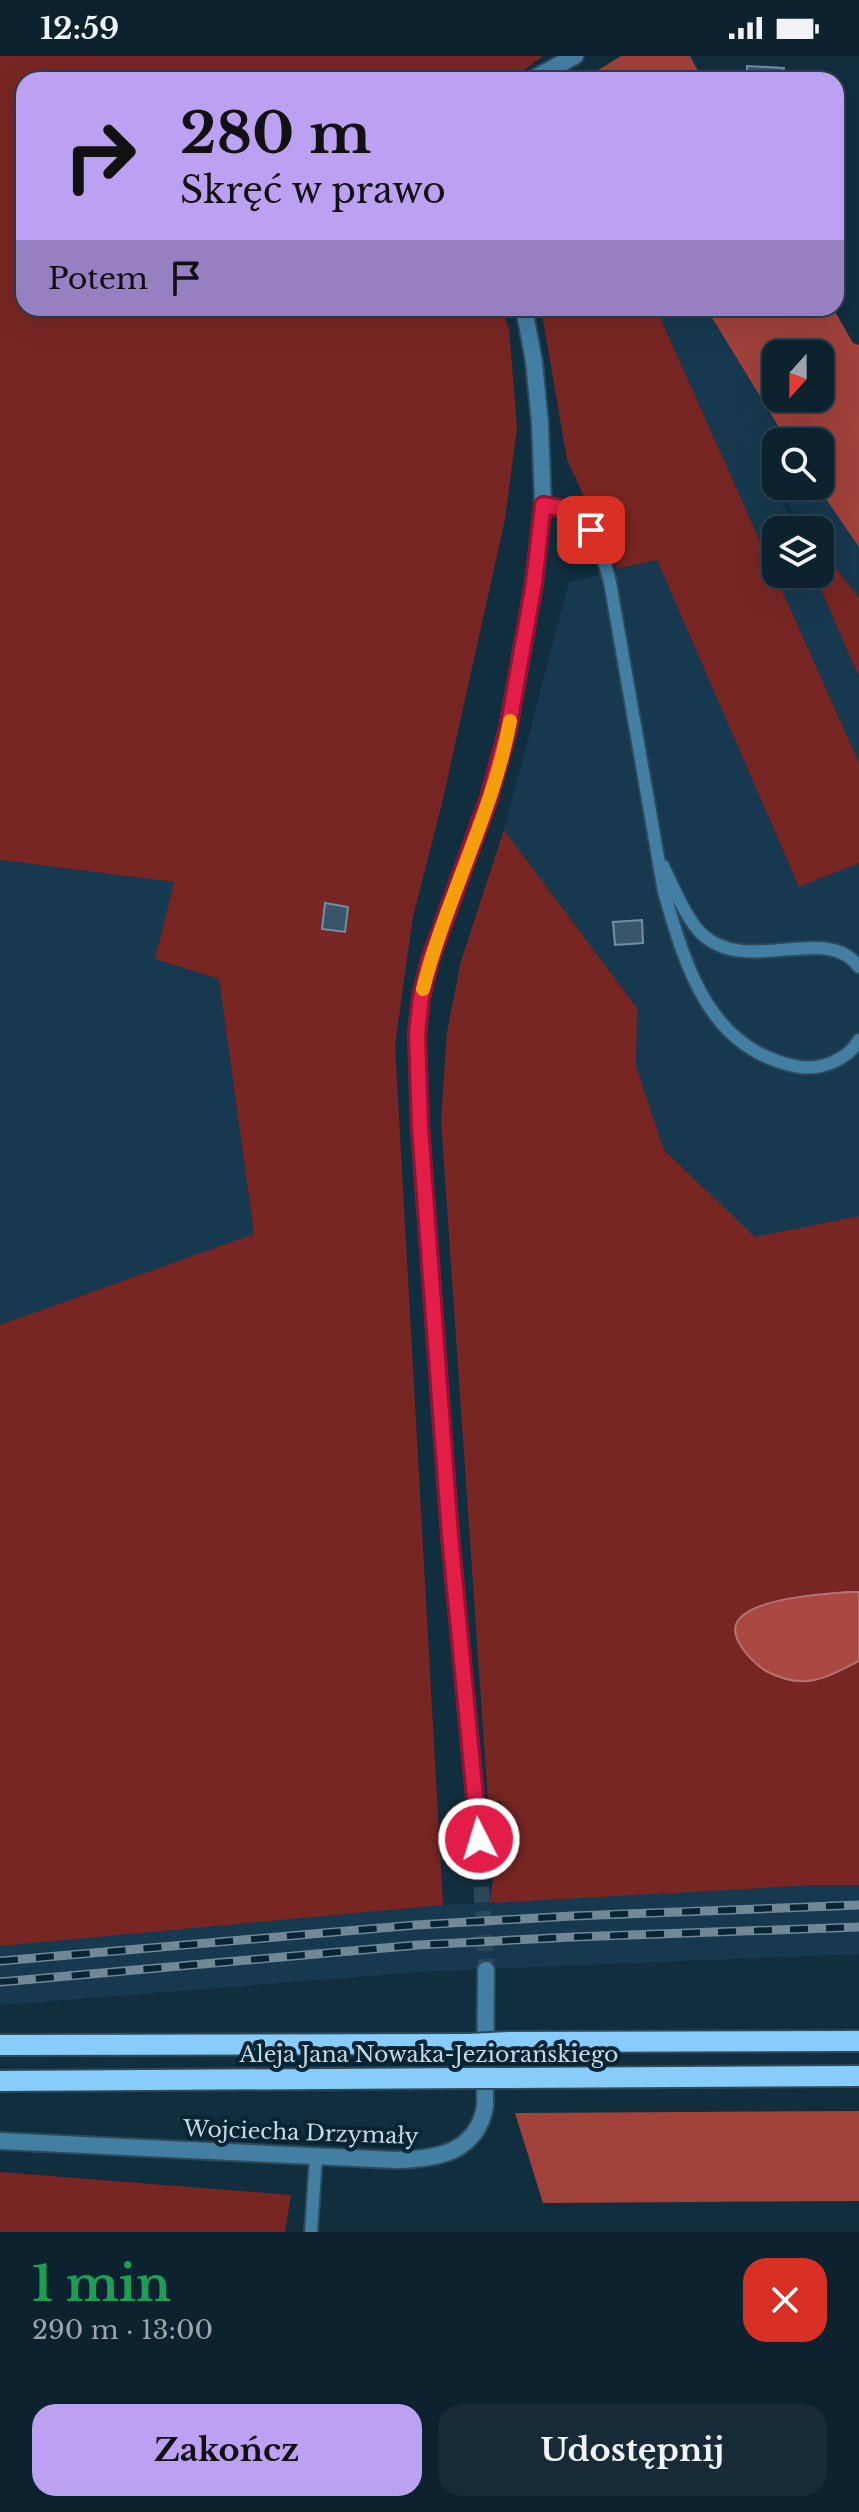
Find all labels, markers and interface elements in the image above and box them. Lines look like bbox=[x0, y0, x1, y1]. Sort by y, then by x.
text: 12:59 bbox=[40, 10, 119, 47]
text: 280 m bbox=[180, 99, 371, 168]
icon: right bbox=[48, 104, 152, 208]
text: Skręć w prawo bbox=[180, 168, 446, 213]
icon: arrive bbox=[164, 256, 208, 300]
text: Potem bbox=[48, 260, 148, 297]
north arrow bbox=[762, 340, 834, 412]
map controls bbox=[762, 340, 834, 588]
button: search bbox=[762, 428, 834, 500]
pin bbox=[557, 496, 625, 564]
icon: arrive bbox=[569, 508, 613, 552]
button: layers bbox=[762, 516, 834, 588]
position arrow bbox=[437, 1797, 521, 1881]
street label: Aleja Jana Nowaka-Jeziorańskiego bbox=[239, 2041, 618, 2068]
street label: Wojciecha Drzymały bbox=[182, 2115, 419, 2150]
text: 1 min bbox=[32, 2254, 171, 2314]
button: close bbox=[743, 2258, 827, 2342]
text: 290 m · 13:00 bbox=[32, 2314, 213, 2346]
button: Zakończ bbox=[32, 2404, 422, 2496]
button: Udostępnij bbox=[438, 2404, 827, 2496]

